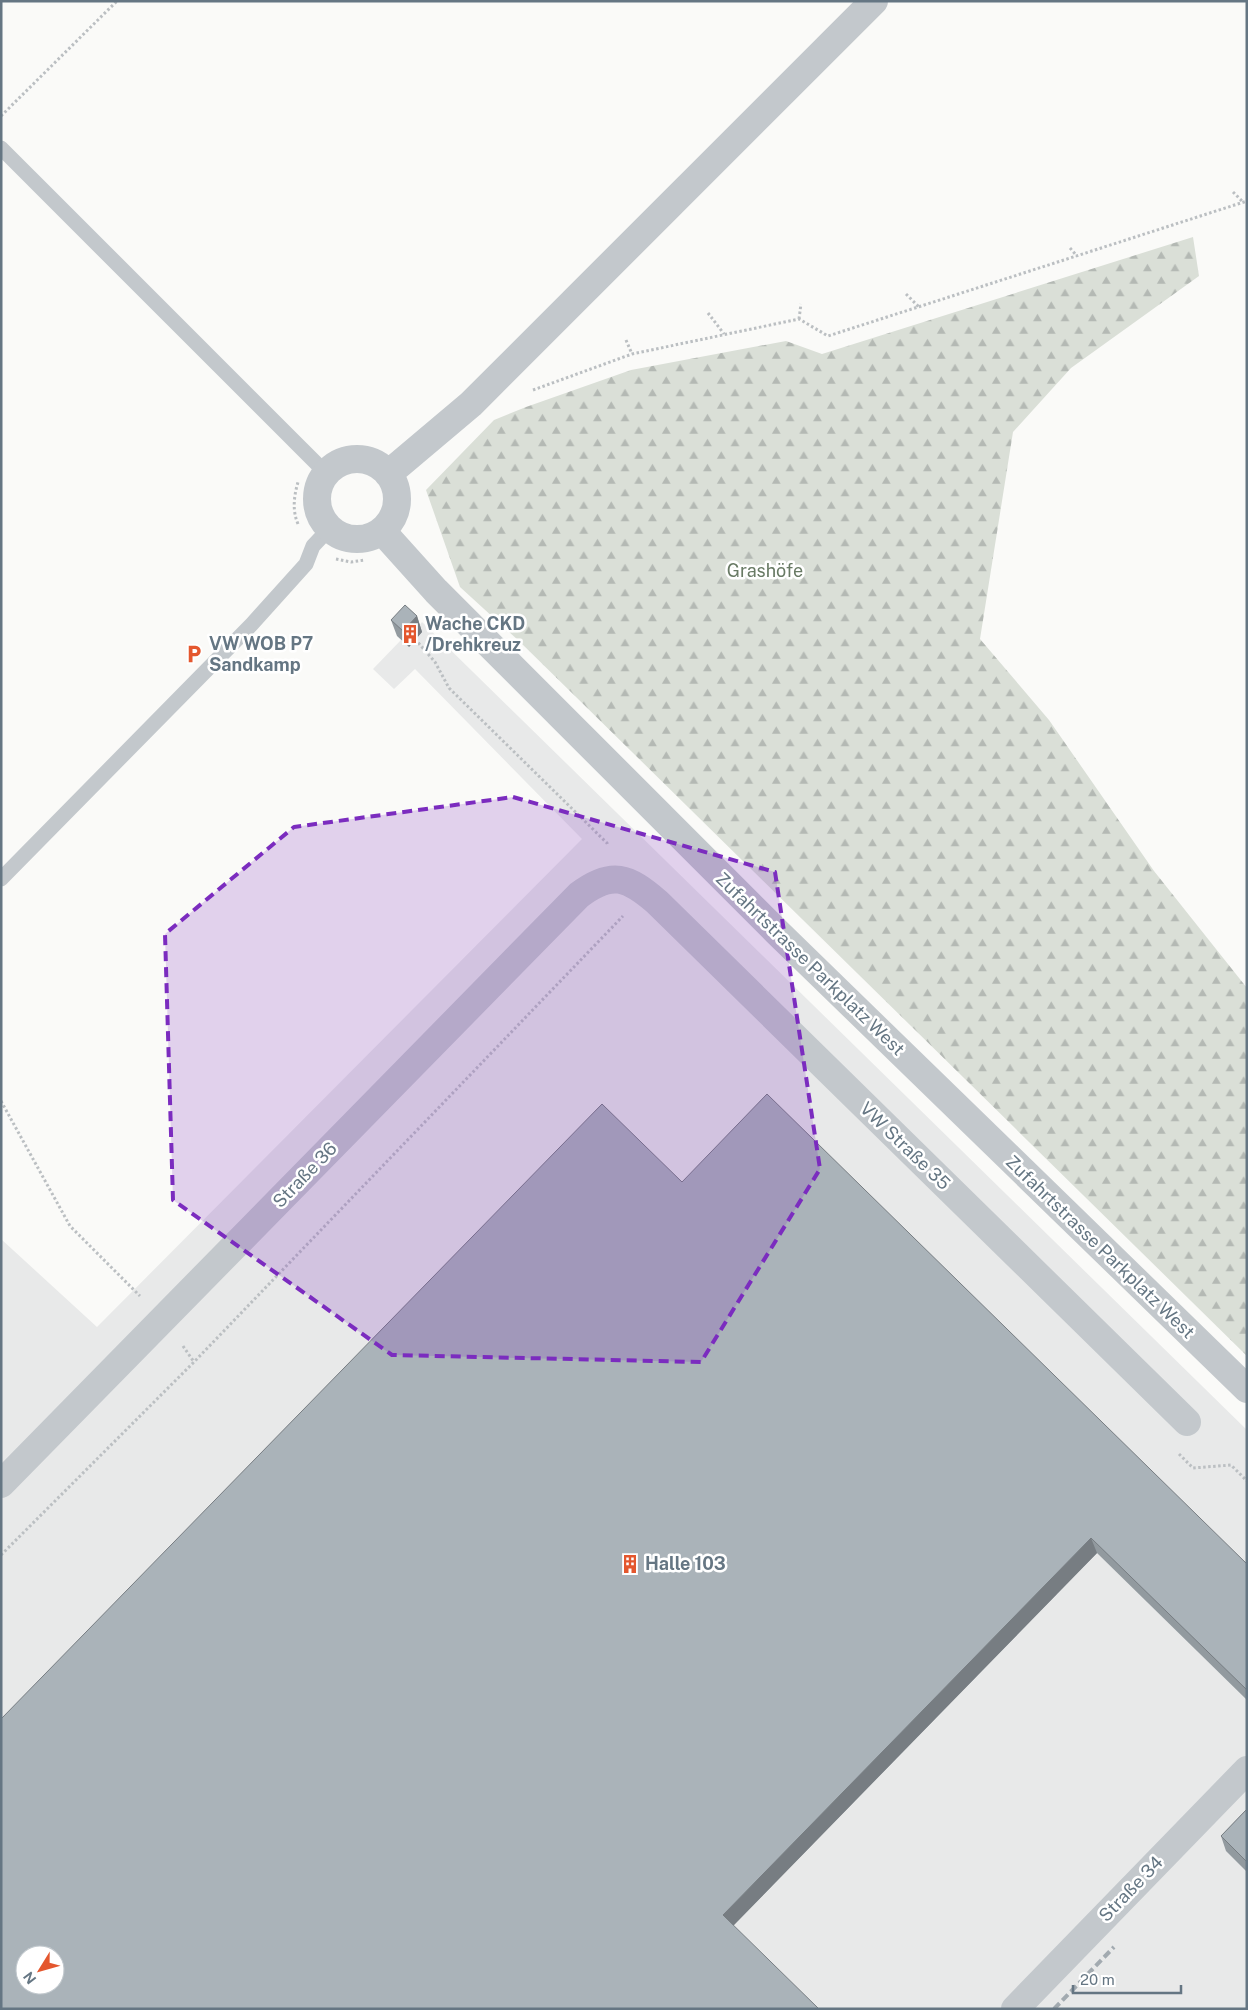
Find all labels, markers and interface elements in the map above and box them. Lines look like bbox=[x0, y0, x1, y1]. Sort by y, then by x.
park label: Grashöfe bbox=[727, 560, 803, 581]
place label: Wache CKD /Drehkreuz bbox=[425, 613, 525, 655]
building icon: Wache CKD /Drehkreuz bbox=[399, 623, 421, 645]
place label: VW WOB P7 Sandkamp bbox=[209, 633, 313, 675]
parking icon: VW WOB P7 Sandkamp bbox=[183, 643, 205, 665]
street label: Zufahrtstrasse Parkplatz West bbox=[712, 868, 909, 1060]
street label: VW Straße 35 bbox=[856, 1097, 955, 1194]
street label: Straße 36 bbox=[268, 1138, 341, 1212]
street label: Zufahrtstrasse Parkplatz West bbox=[1002, 1151, 1199, 1343]
building icon: Halle 103 bbox=[619, 1553, 641, 1575]
place label: Halle 103 bbox=[645, 1553, 726, 1574]
street label: Straße 34 bbox=[1094, 1851, 1167, 1926]
north arrow bbox=[15, 1945, 65, 1995]
scale bar bbox=[1073, 1962, 1180, 1994]
text: N bbox=[20, 1969, 39, 1987]
text: 20 m bbox=[1080, 1971, 1115, 1988]

